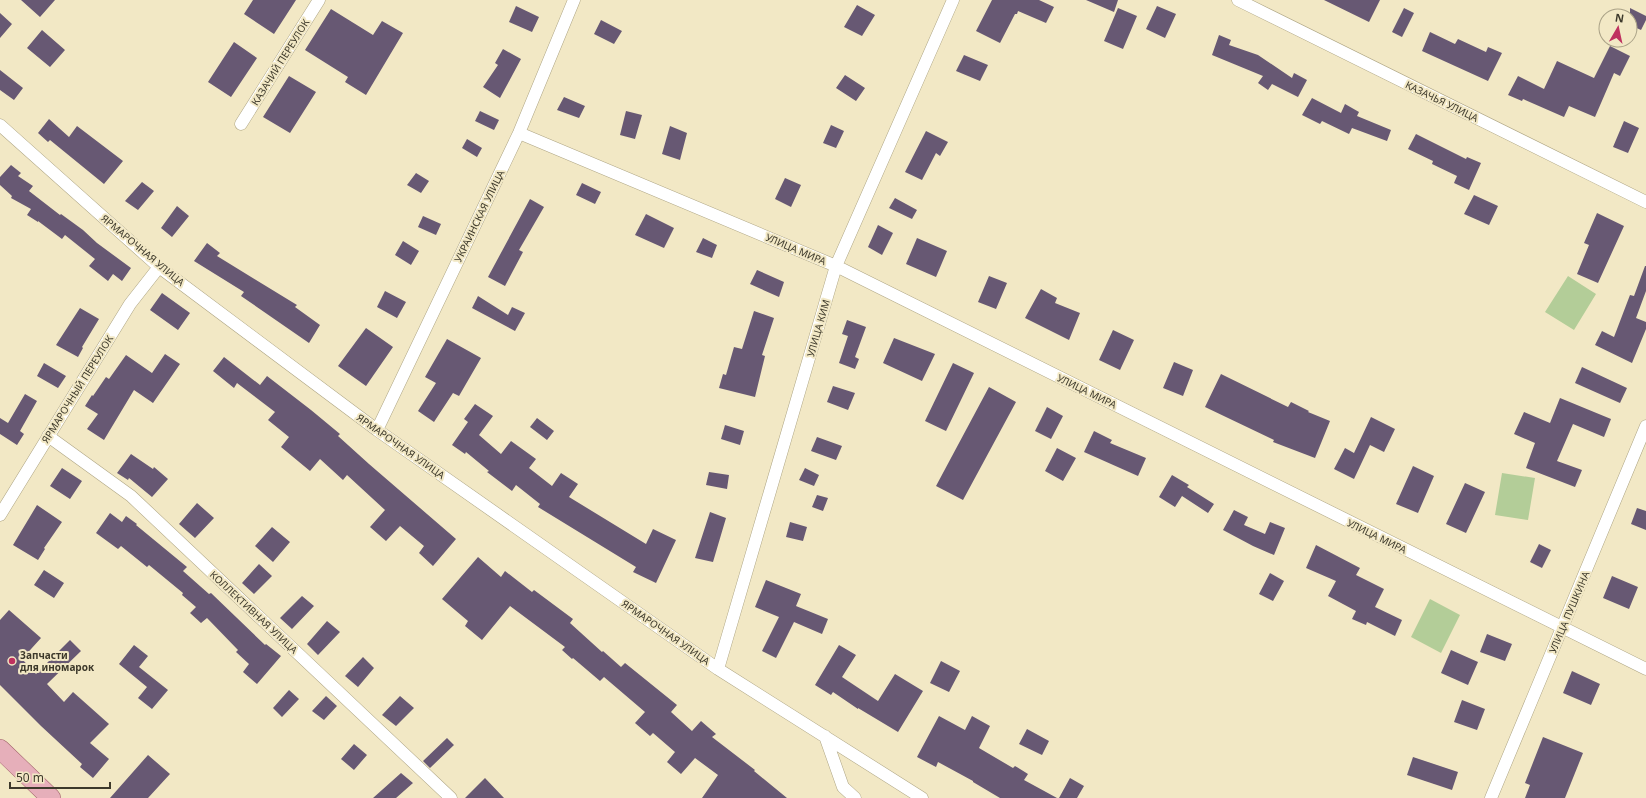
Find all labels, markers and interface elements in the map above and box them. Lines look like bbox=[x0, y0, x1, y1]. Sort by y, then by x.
north arrow bbox=[1598, 8, 1638, 48]
text: N bbox=[1614, 10, 1625, 26]
street label: КАЗАЧИЙ ПЕРЕУЛОК bbox=[248, 16, 313, 108]
street label: КАЗАЧЬЯ УЛИЦА bbox=[1403, 77, 1481, 125]
street label: УКРАИНСКАЯ УЛИЦА bbox=[451, 167, 508, 264]
street label: ЯРМАРОЧНАЯ УЛИЦА bbox=[98, 211, 188, 289]
street label: УЛИЦА МИРА bbox=[763, 230, 829, 268]
street label: УЛИЦА КИМ bbox=[803, 298, 833, 358]
street label: ЯРМАРОЧНЫЙ ПЕРЕУЛОК bbox=[38, 332, 116, 446]
street label: УЛИЦА МИРА bbox=[1055, 371, 1120, 412]
street label: ЯРМАРОЧНАЯ УЛИЦА bbox=[354, 410, 448, 482]
street label: УЛИЦА МИРА bbox=[1345, 516, 1410, 557]
street label: КОЛЛЕКТИВНАЯ УЛИЦА bbox=[207, 568, 301, 657]
street label: УЛИЦА ПУШКИНА bbox=[1545, 568, 1593, 655]
street label: ЯРМАРОЧНАЯ УЛИЦА bbox=[619, 596, 713, 668]
place label: Запчасти для иномарок bbox=[20, 648, 95, 674]
marker: Запчасти для иномарок bbox=[7, 656, 17, 666]
scale bar bbox=[10, 764, 110, 790]
text: 50 m bbox=[16, 769, 44, 786]

